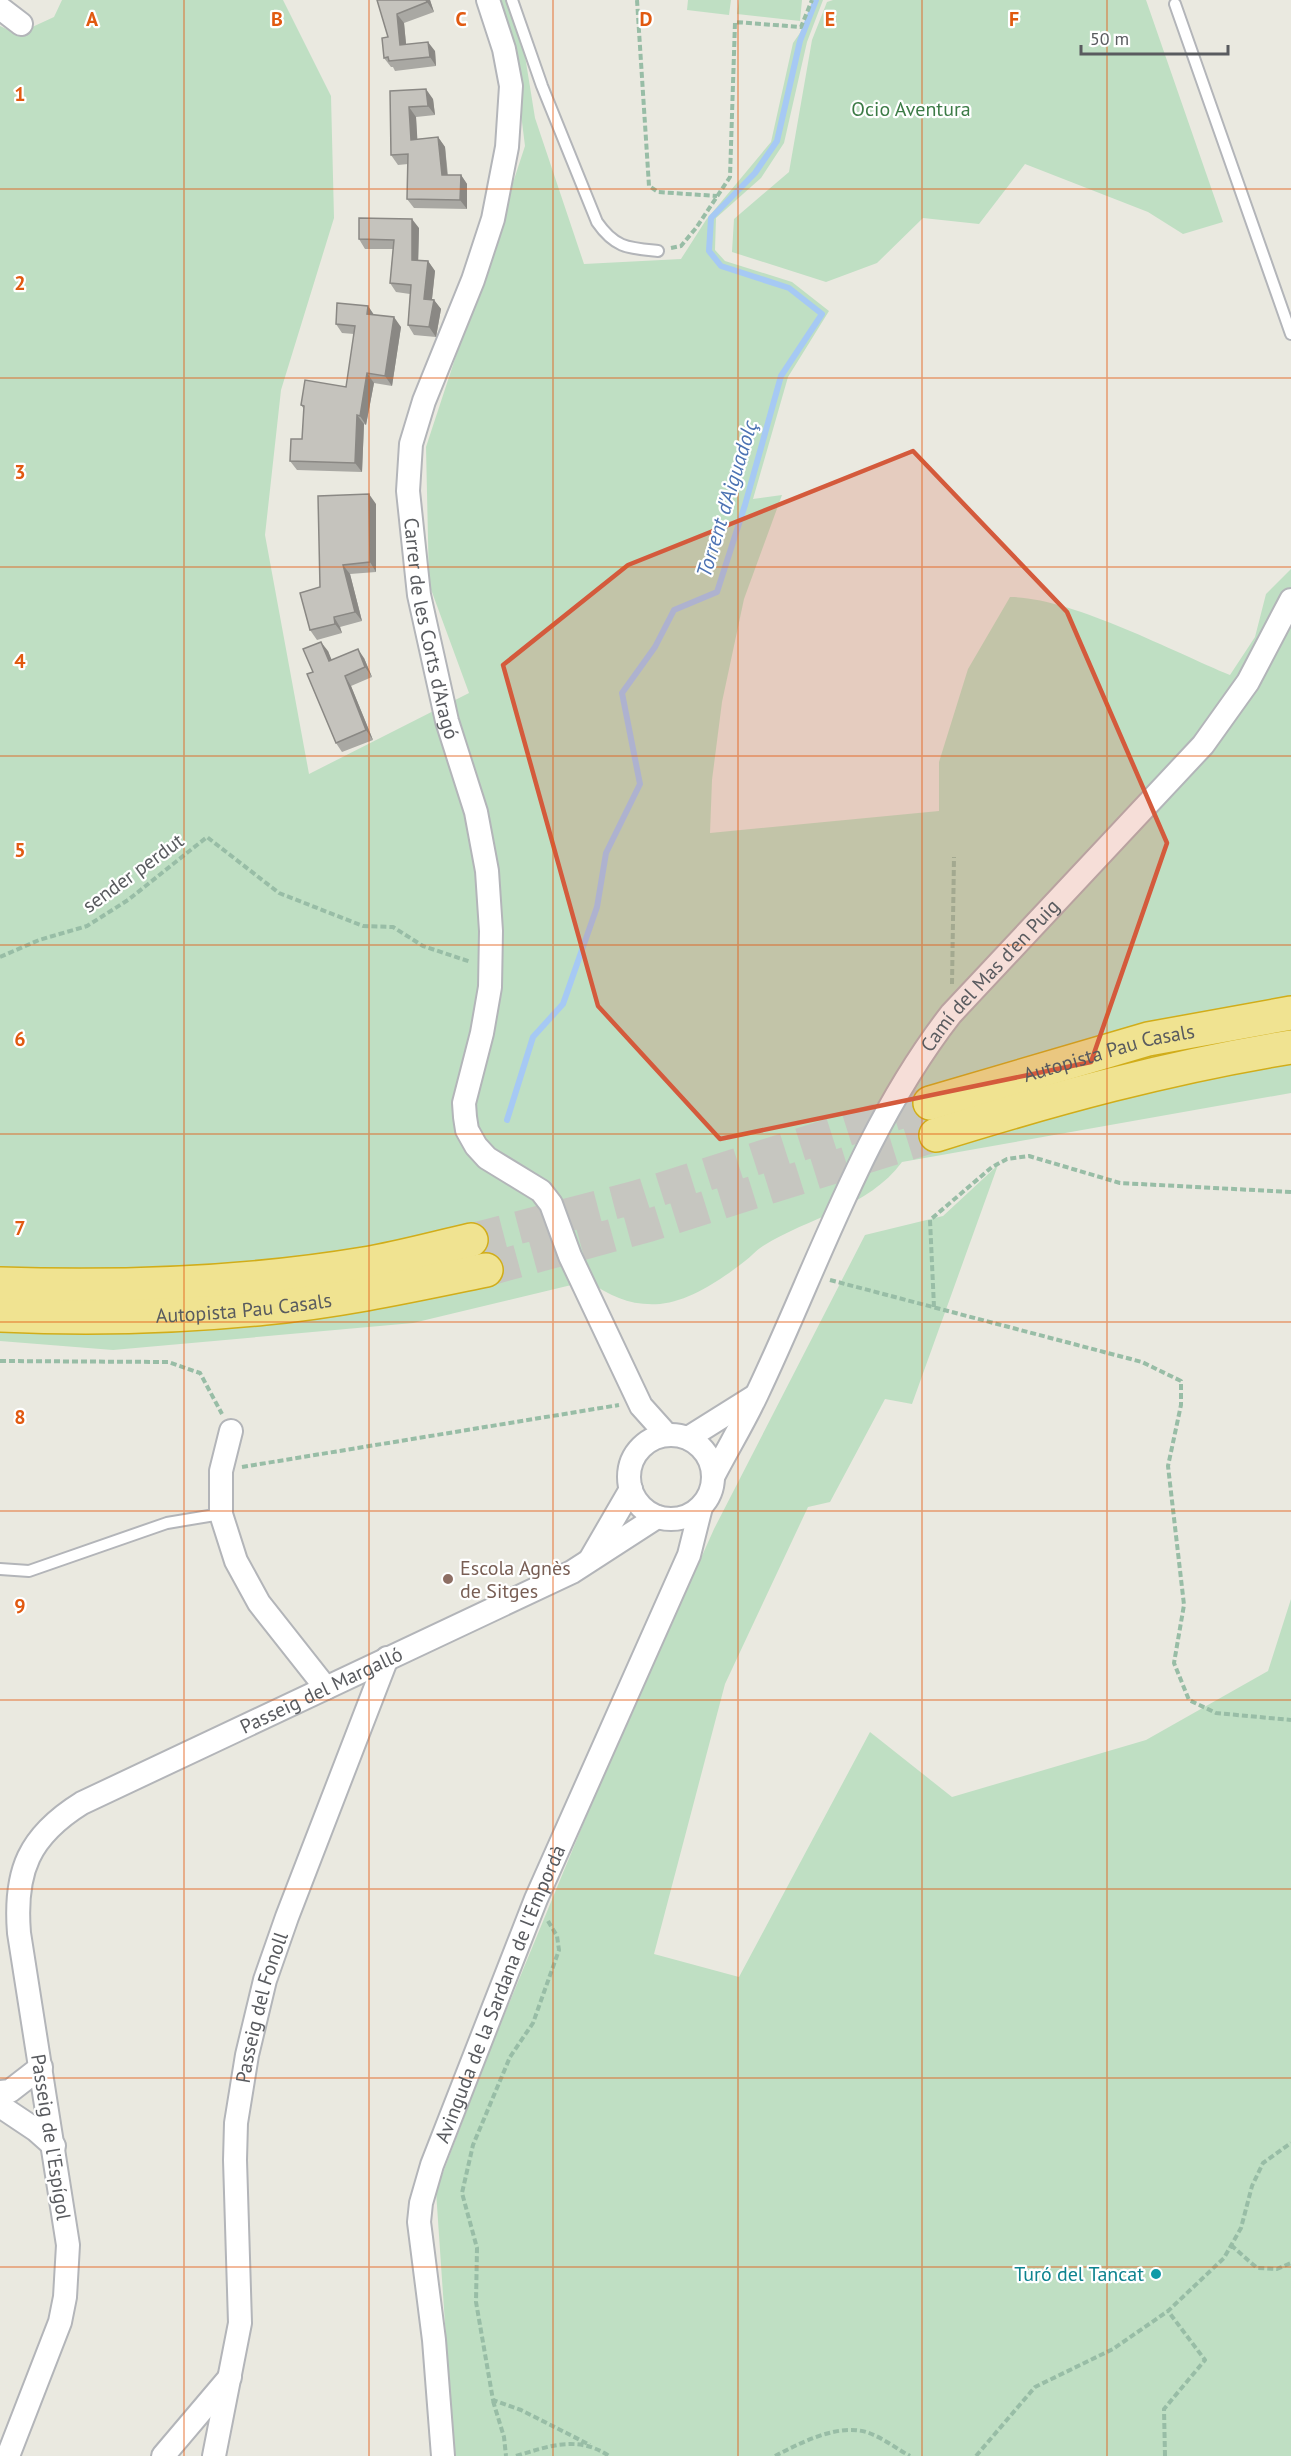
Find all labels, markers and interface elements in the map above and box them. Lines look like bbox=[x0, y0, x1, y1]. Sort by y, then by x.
text: A bbox=[86, 6, 99, 32]
text: B bbox=[271, 6, 283, 32]
text: C bbox=[455, 6, 467, 32]
text: D bbox=[640, 6, 653, 32]
text: E bbox=[825, 6, 835, 32]
text: F bbox=[1009, 6, 1019, 32]
scale bar bbox=[1081, 18, 1228, 56]
text: 50 m bbox=[1090, 27, 1129, 50]
text: 1 bbox=[14, 81, 26, 107]
park label: Ocio Aventura bbox=[851, 96, 971, 122]
text: 2 bbox=[14, 270, 26, 296]
water label: Torrent d'Aiguadolç bbox=[690, 416, 764, 581]
text: 3 bbox=[14, 459, 26, 485]
street label: Carrer de les Corts d'Aragó bbox=[398, 517, 465, 743]
text: 4 bbox=[14, 648, 26, 674]
street label: sender perdut bbox=[77, 827, 189, 918]
text: 5 bbox=[14, 837, 26, 863]
street label: Camí del Mas d'en Puig bbox=[915, 894, 1065, 1057]
street label: Autopista Pau Casals bbox=[1020, 1018, 1197, 1088]
text: 6 bbox=[14, 1026, 26, 1052]
text: 7 bbox=[14, 1215, 26, 1241]
street label: Autopista Pau Casals bbox=[155, 1287, 333, 1329]
text: 8 bbox=[14, 1404, 26, 1430]
place label: Escola Agnès de Sitges bbox=[460, 1555, 571, 1604]
marker: Escola Agnès de Sitges bbox=[441, 1572, 455, 1586]
text: 9 bbox=[14, 1593, 26, 1619]
street label: Passeig del Margalló bbox=[236, 1641, 407, 1740]
street label: Avinguda de la Sardana de l'Empordà bbox=[429, 1841, 571, 2147]
street label: Passeig del Fonoll bbox=[230, 1928, 294, 2085]
street label: Passeig de l'Espígol bbox=[25, 2052, 77, 2222]
place label: Turó del Tancat bbox=[1014, 2261, 1144, 2287]
marker: Turó del Tancat bbox=[1149, 2267, 1163, 2281]

